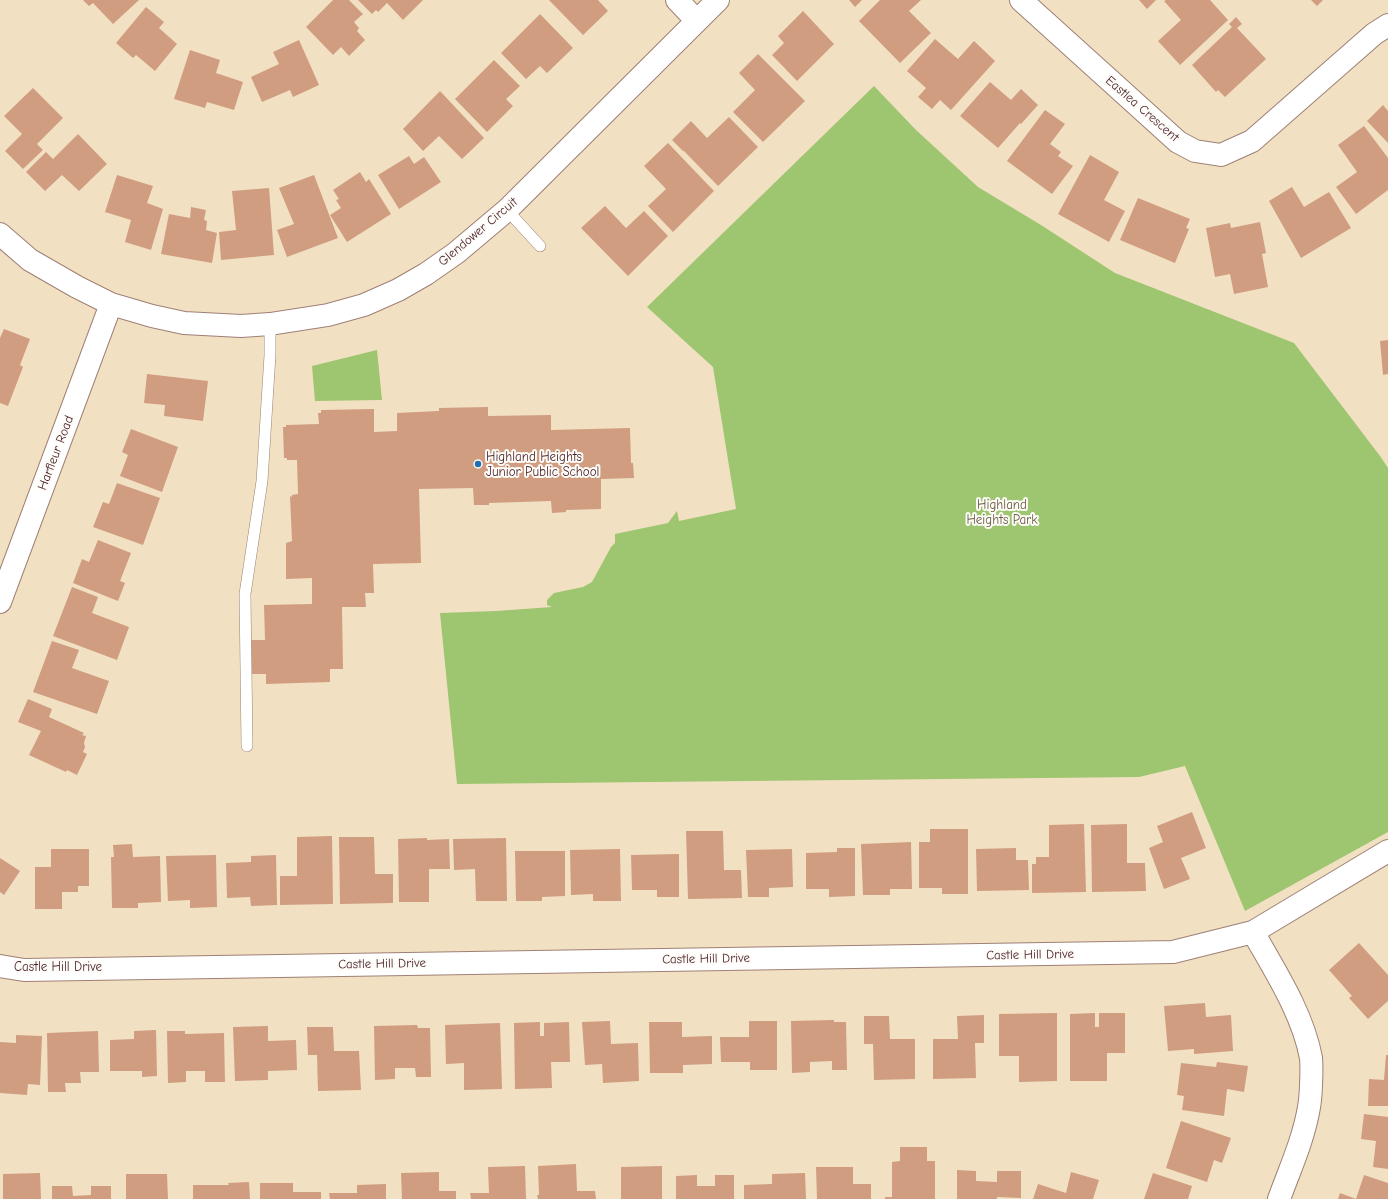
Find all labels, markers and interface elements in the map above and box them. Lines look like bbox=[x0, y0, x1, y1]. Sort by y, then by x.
street label: Eastlea Crescent bbox=[1102, 73, 1182, 145]
street label: Glendower Circuit bbox=[435, 194, 521, 270]
street label: Harfleur Road bbox=[35, 414, 77, 492]
place label: Highland Heights Junior Public School bbox=[486, 449, 599, 480]
marker: Highland Heights Junior Public School bbox=[473, 459, 483, 469]
park label: Highland Heights Park bbox=[966, 497, 1038, 528]
street label: Castle Hill Drive bbox=[986, 946, 1074, 964]
street label: Castle Hill Drive bbox=[662, 950, 750, 968]
street label: Castle Hill Drive bbox=[338, 955, 426, 973]
street label: Castle Hill Drive bbox=[14, 959, 102, 975]

